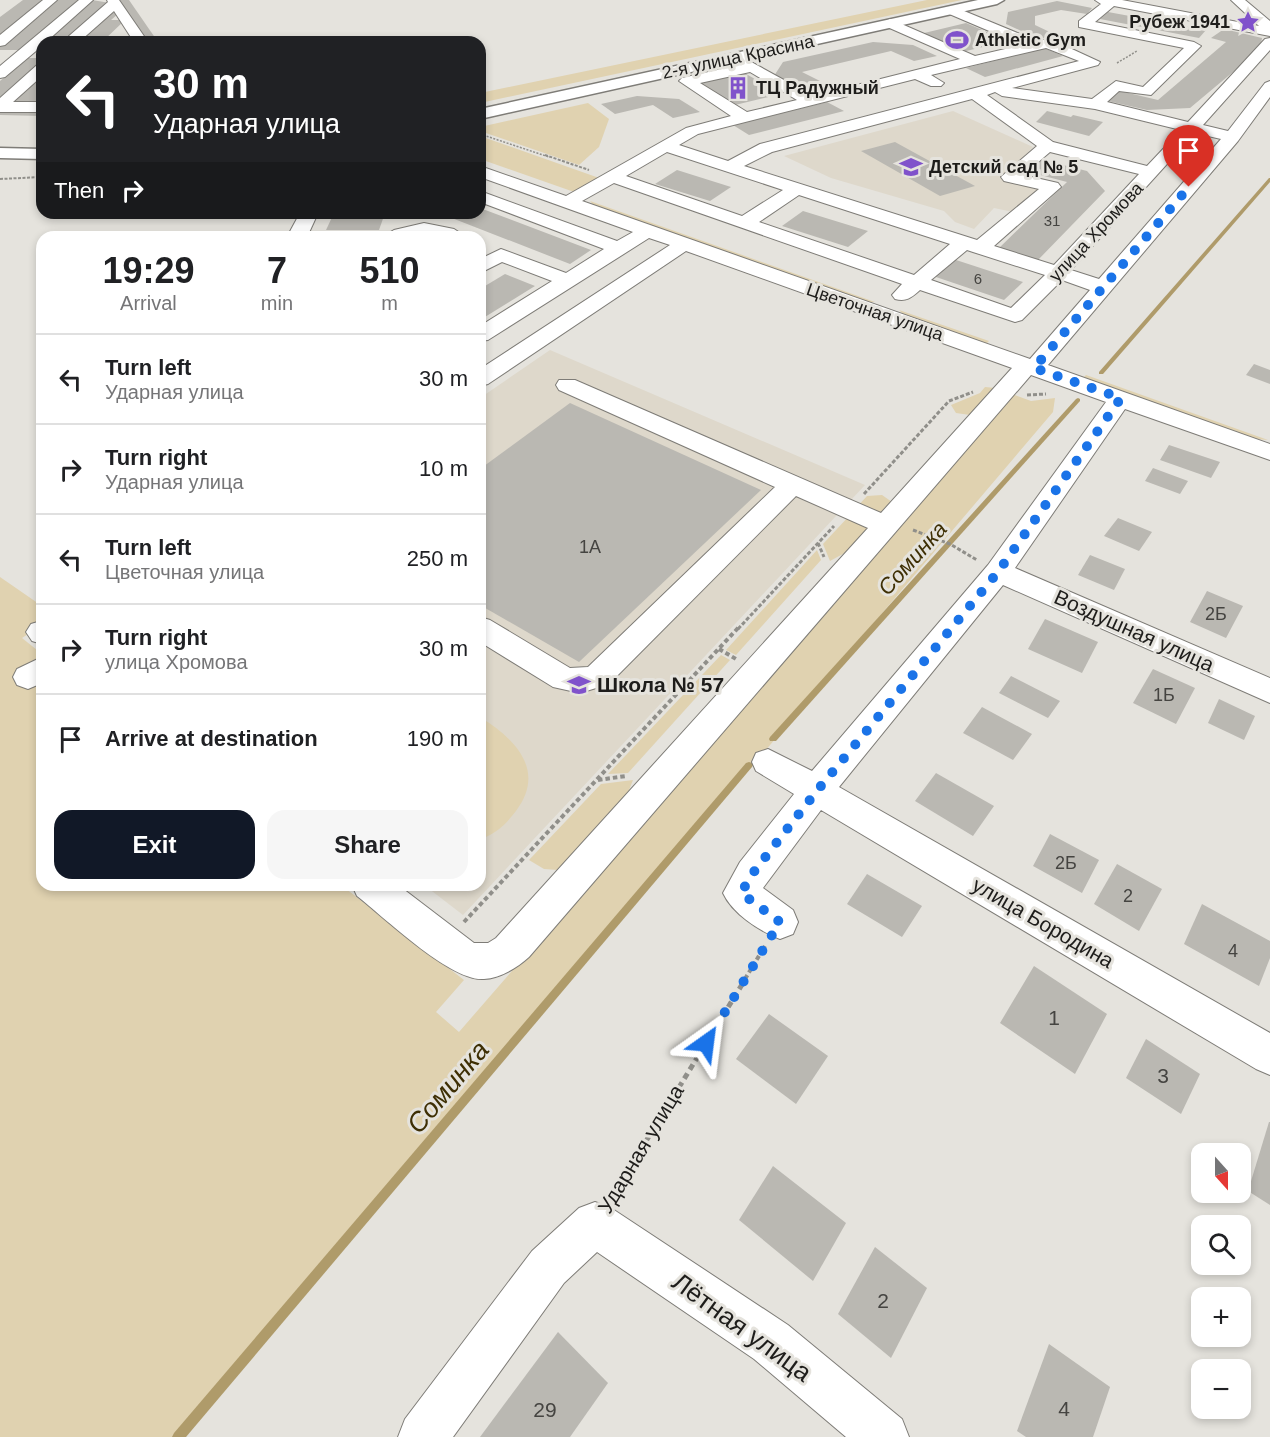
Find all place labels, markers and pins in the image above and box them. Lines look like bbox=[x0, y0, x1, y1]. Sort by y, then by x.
place icon: Рубеж 1941 bbox=[1235, 9, 1261, 35]
place label: Рубеж 1941 bbox=[1129, 12, 1230, 32]
sports icon: Athletic Gym bbox=[944, 27, 970, 53]
place label: Athletic Gym bbox=[975, 30, 1086, 50]
building icon: ТЦ Радужный bbox=[725, 75, 751, 101]
place label: ТЦ Радужный bbox=[756, 78, 879, 98]
pin bbox=[1163, 125, 1214, 187]
school or university icon: Детский сад № 5 bbox=[898, 154, 924, 180]
place label: Детский сад № 5 bbox=[929, 157, 1078, 177]
school or university icon: Школа № 57 bbox=[566, 672, 592, 698]
place label: Школа № 57 bbox=[597, 673, 724, 696]

